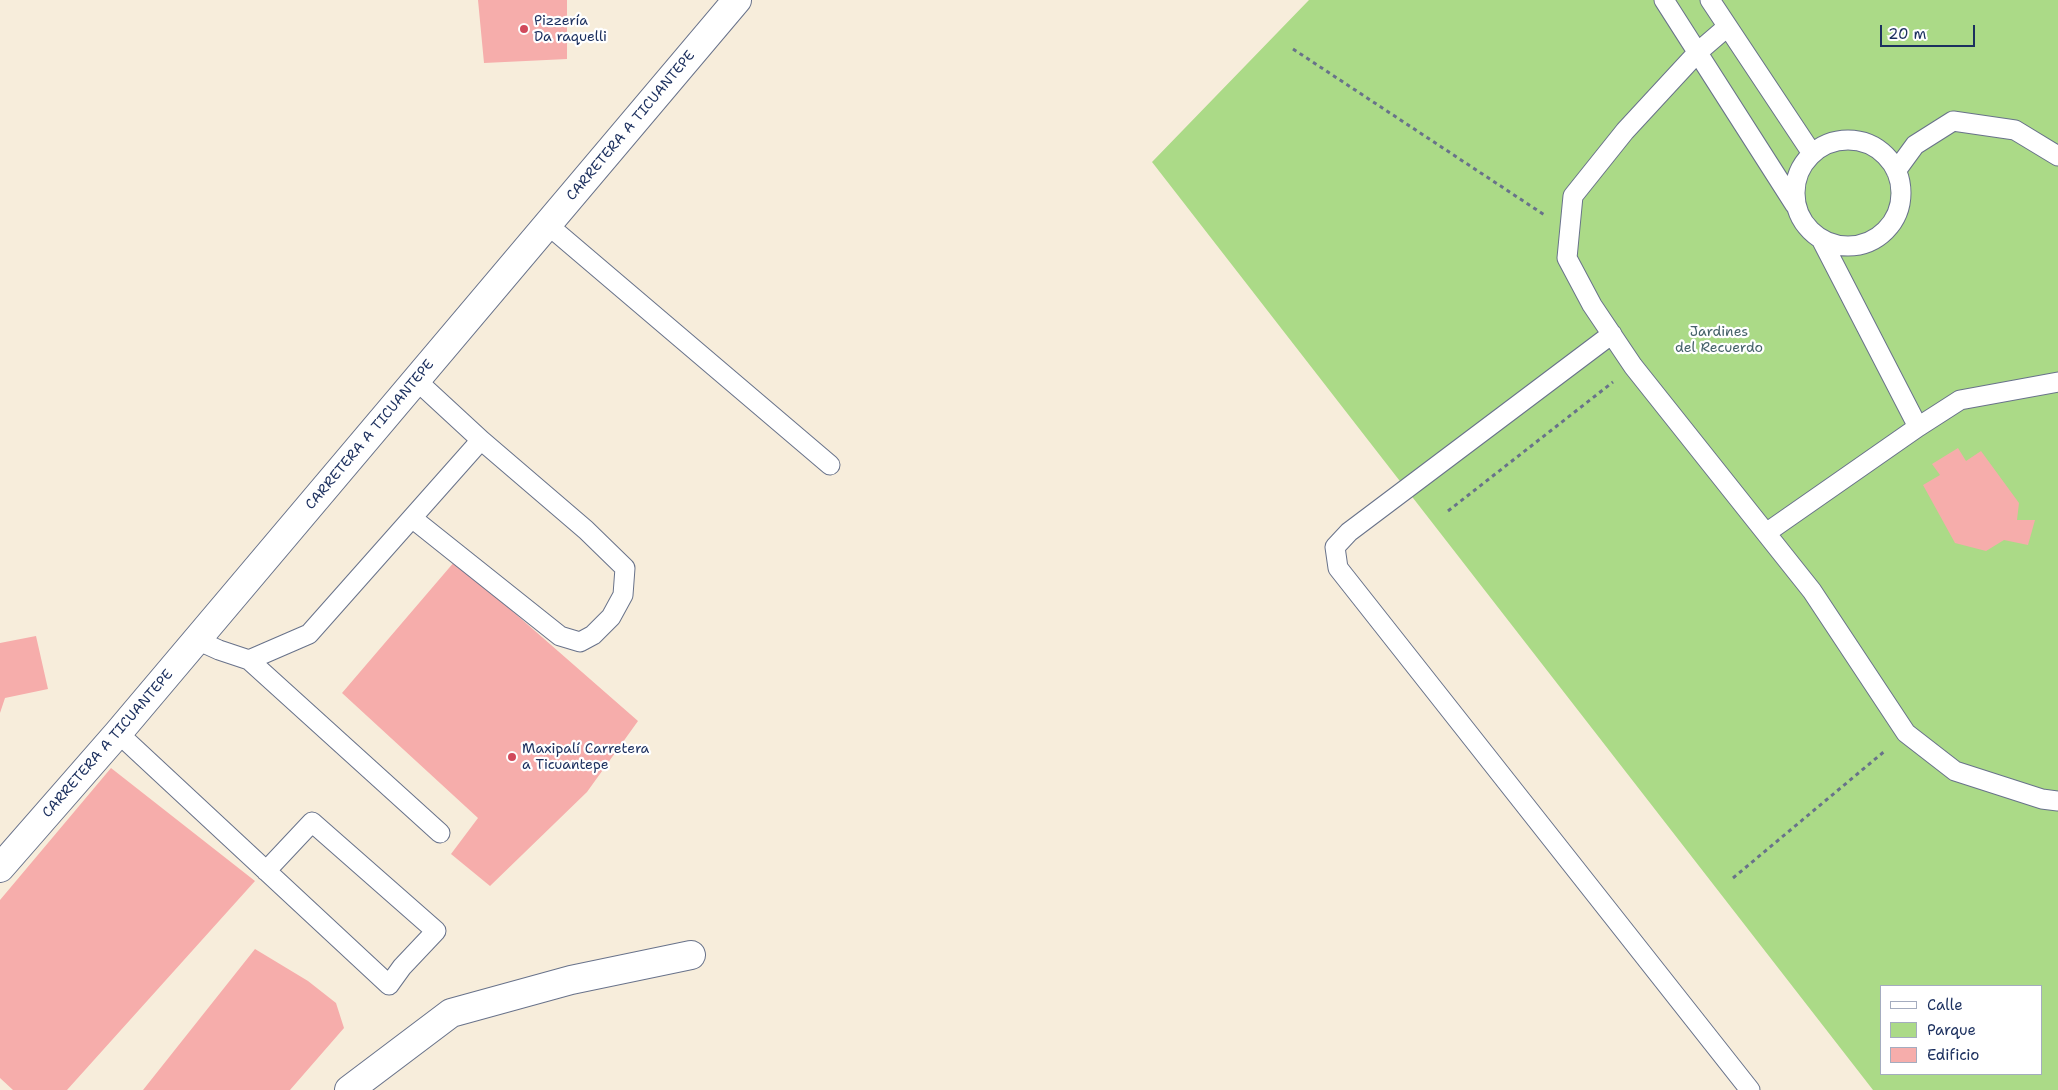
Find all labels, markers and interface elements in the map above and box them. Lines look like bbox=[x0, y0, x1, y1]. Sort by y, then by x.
place label: Pizzería Da raquelli bbox=[534, 13, 607, 46]
scale bar bbox=[1883, 15, 1978, 47]
marker: Pizzería Da raquelli bbox=[518, 23, 530, 35]
text: 20 m bbox=[1888, 24, 1927, 44]
street label: CARRETERA A TICUANTEPE bbox=[563, 48, 699, 204]
park label: Jardines del Recuerdo bbox=[1675, 324, 1763, 357]
street label: CARRETERA A TICUANTEPE bbox=[302, 357, 438, 513]
street label: CARRETERA A TICUANTEPE bbox=[39, 667, 177, 821]
place label: Maxipalí Carretera a Ticuantepe bbox=[522, 741, 649, 774]
marker: Maxipalí Carretera a Ticuantepe bbox=[506, 751, 518, 763]
legend bbox=[1880, 985, 2043, 1075]
text: Calle bbox=[1927, 995, 1963, 1015]
text: Parque bbox=[1927, 1020, 1976, 1040]
text: Edificio bbox=[1927, 1045, 1979, 1065]

